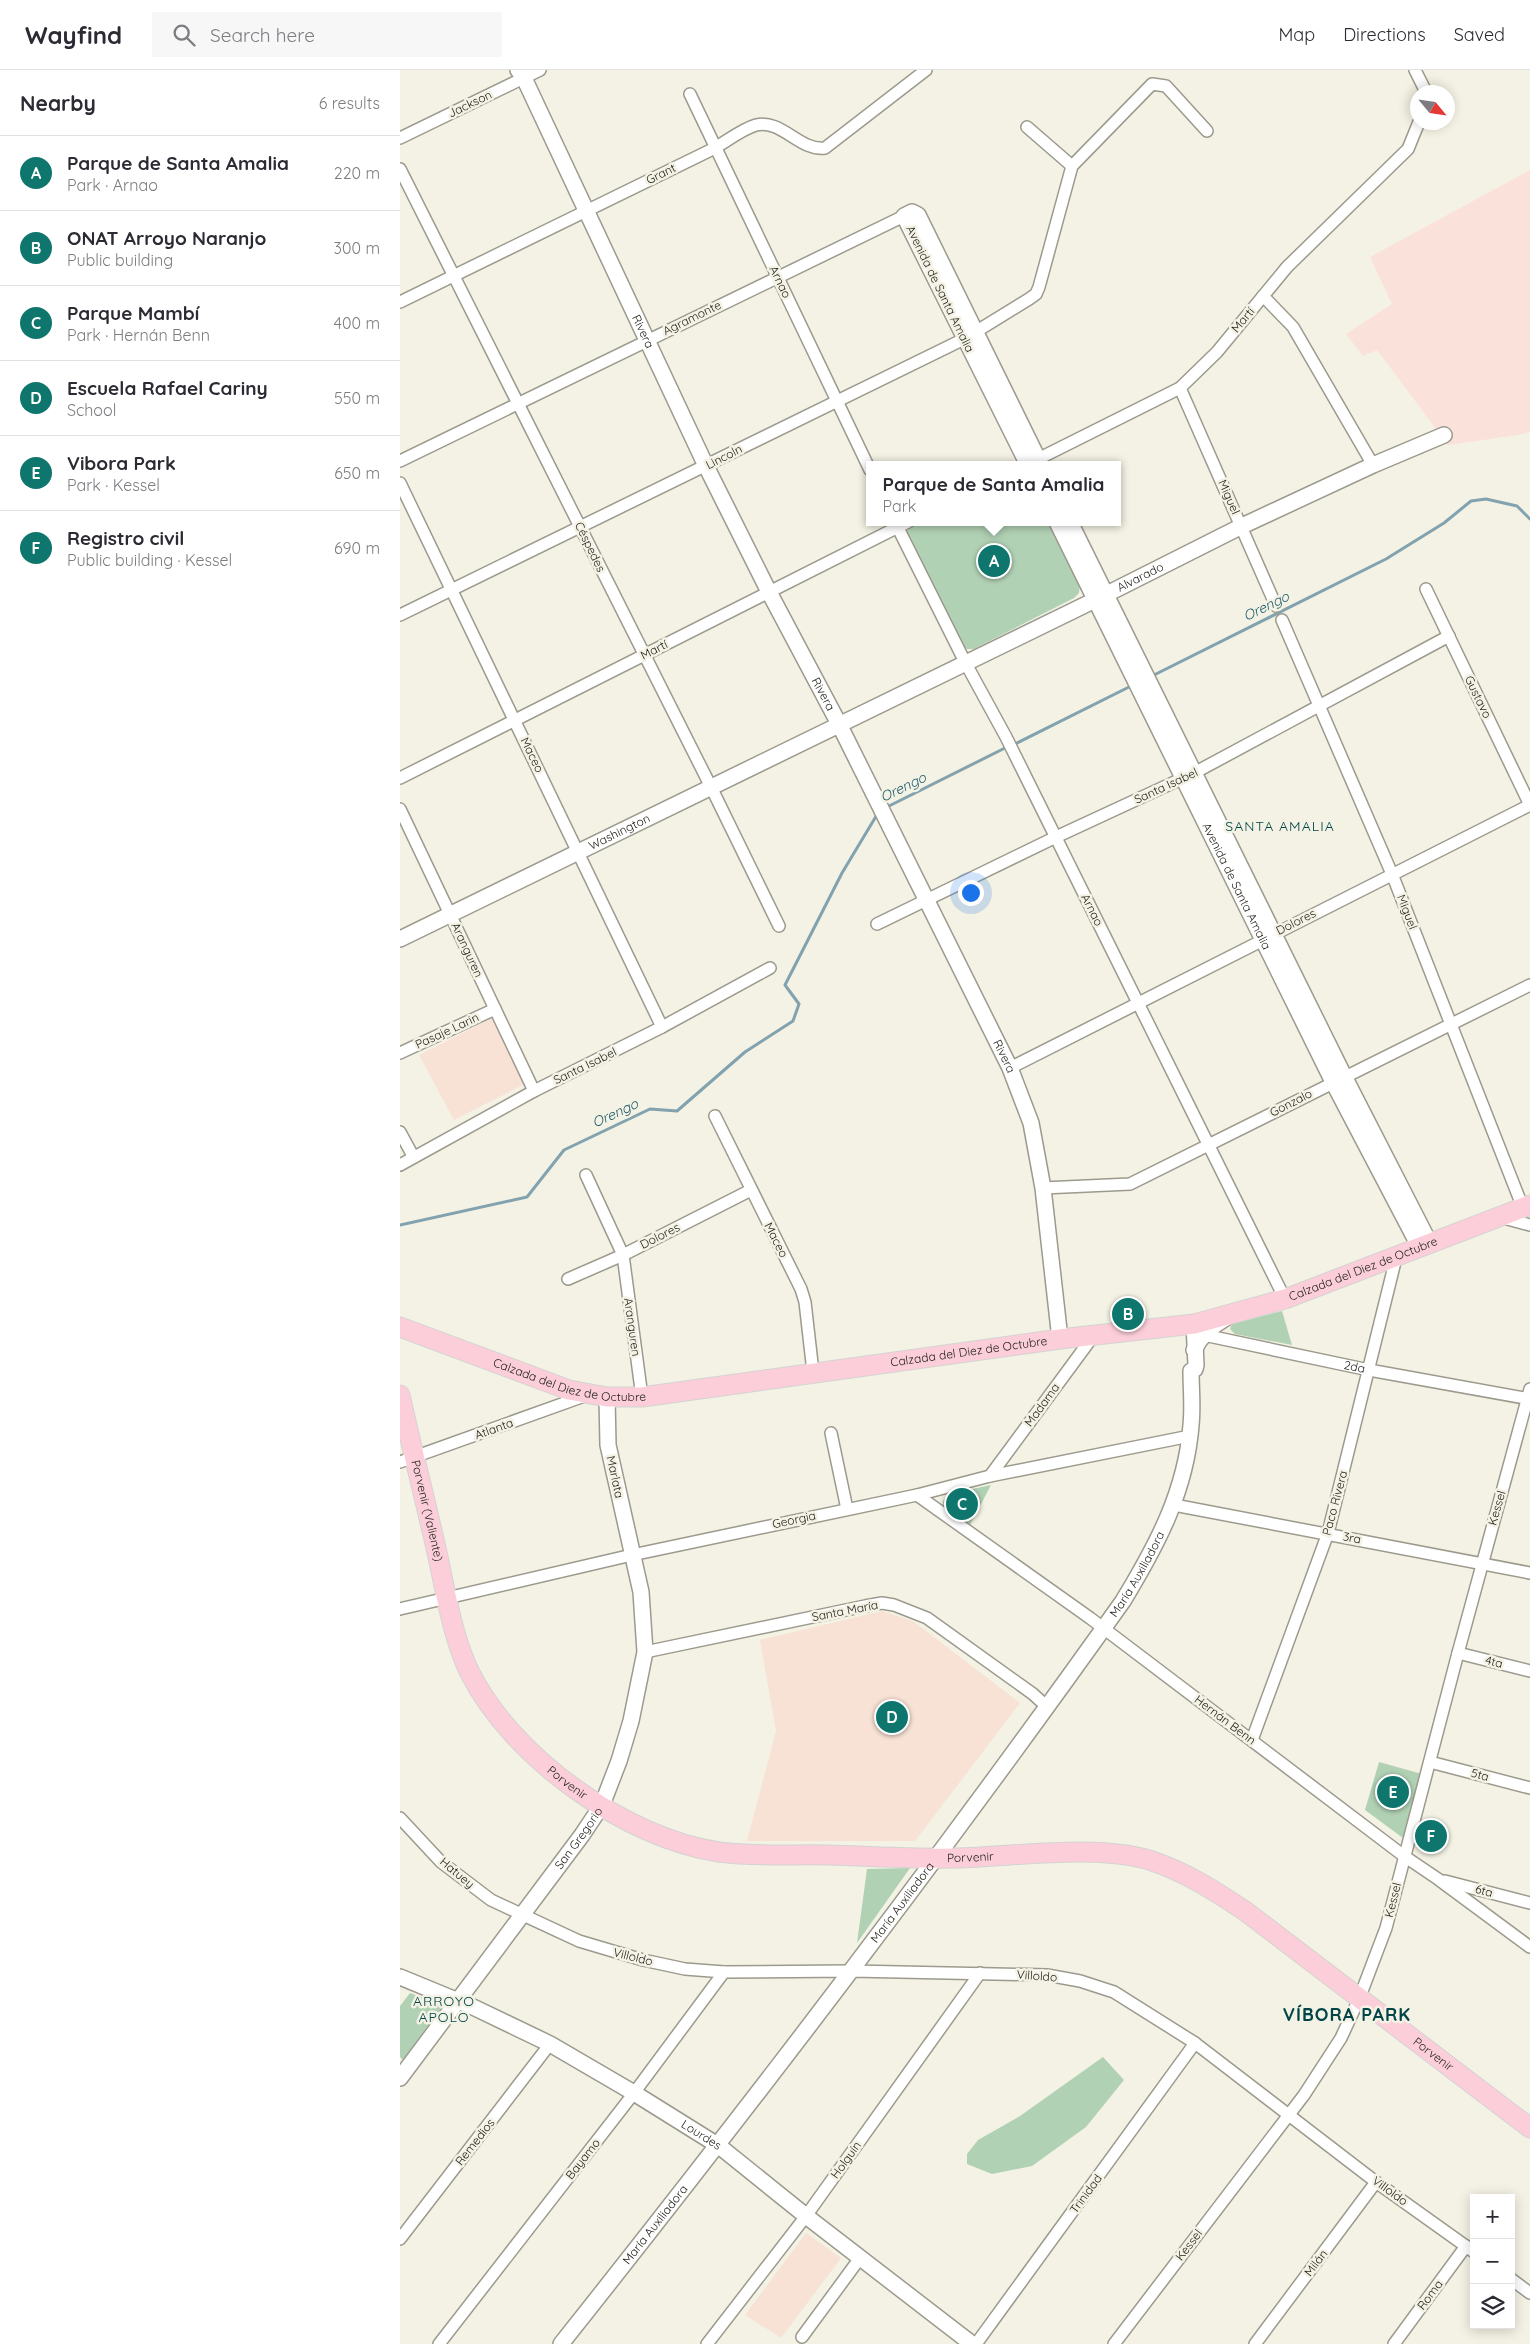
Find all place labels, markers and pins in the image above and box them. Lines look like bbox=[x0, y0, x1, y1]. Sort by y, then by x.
pin: A bbox=[978, 542, 1010, 580]
pin: B bbox=[1112, 1295, 1144, 1333]
pin: C bbox=[946, 1485, 978, 1523]
pin: D bbox=[876, 1698, 908, 1736]
pin: E bbox=[1377, 1773, 1409, 1811]
pin: F bbox=[1415, 1817, 1447, 1855]

